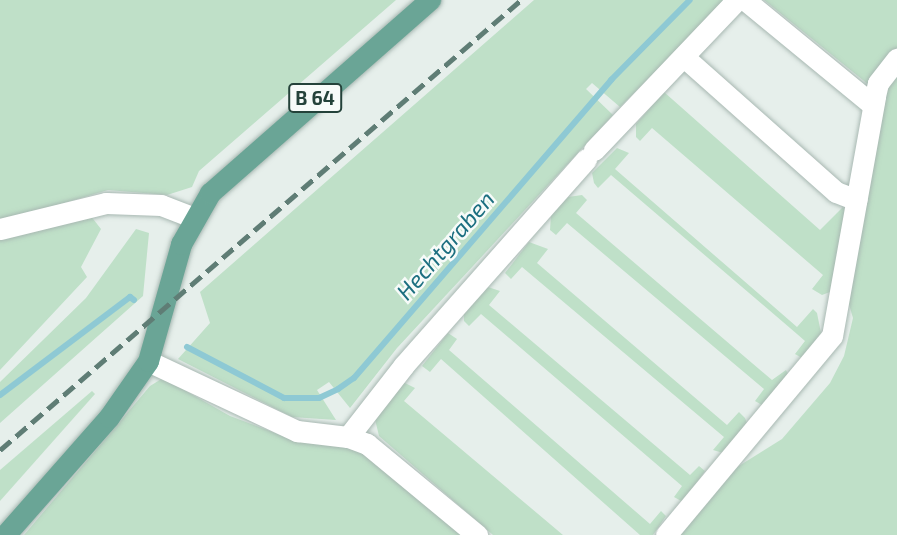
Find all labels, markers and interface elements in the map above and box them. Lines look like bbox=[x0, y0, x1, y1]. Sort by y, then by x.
road number: B 64 bbox=[287, 82, 343, 114]
water label: Hechtgraben bbox=[390, 185, 500, 305]

